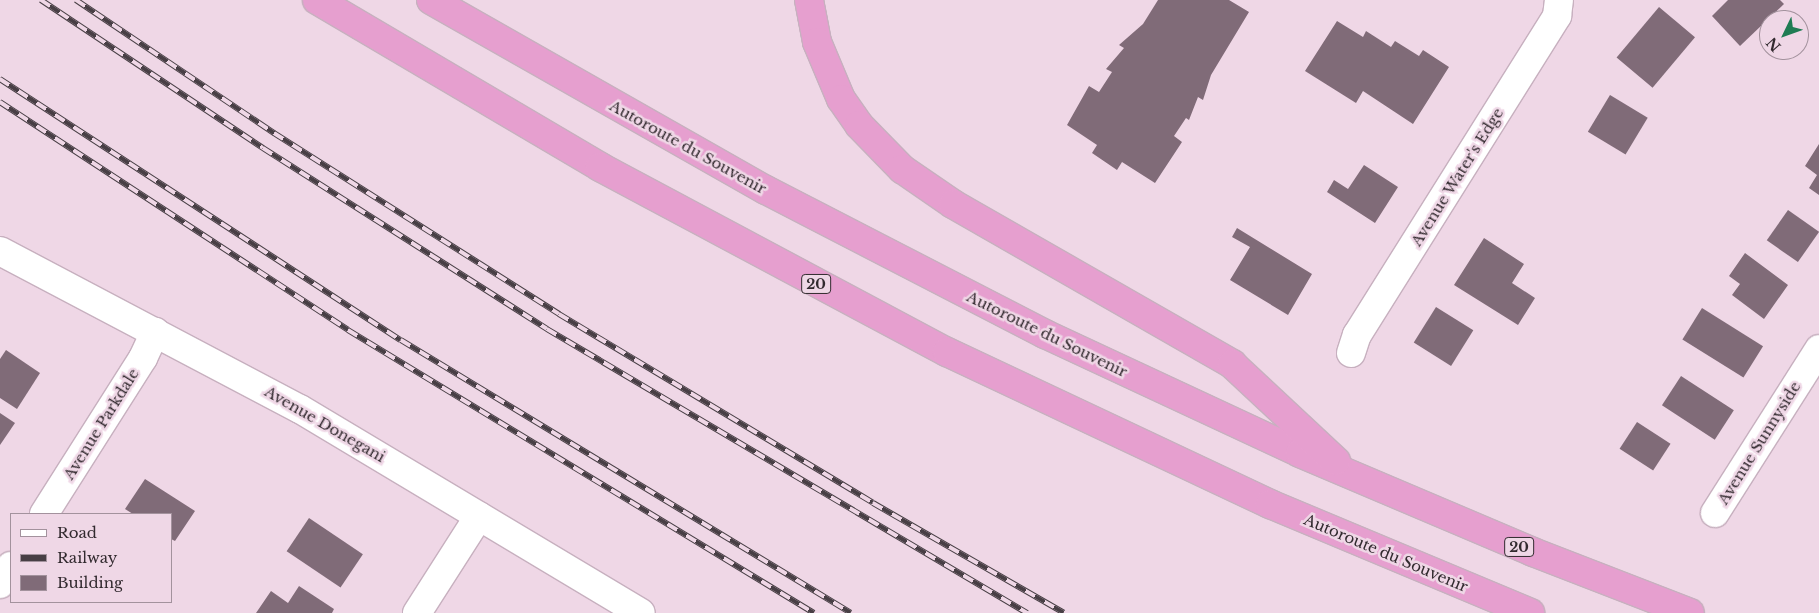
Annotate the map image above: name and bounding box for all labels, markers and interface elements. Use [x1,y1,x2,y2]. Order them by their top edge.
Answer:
north arrow [1759,10,1809,60]
text: N [1763,33,1785,55]
street label: Autoroute du Souvenir [607,96,769,198]
street label: Avenue Water's Edge [1407,104,1507,250]
road number: 20 [801,272,831,296]
street label: Autoroute du Souvenir [964,287,1130,381]
street label: Avenue Parkdale [60,365,142,483]
street label: Avenue Sunnyside [1714,378,1804,508]
street label: Avenue Donegani [262,382,388,466]
street label: Autoroute du Souvenir [1301,510,1471,596]
legend [10,513,172,603]
text: Road [57,523,97,542]
road number: 20 [1504,536,1534,558]
text: Railway [57,548,117,567]
text: Building [57,573,123,592]

